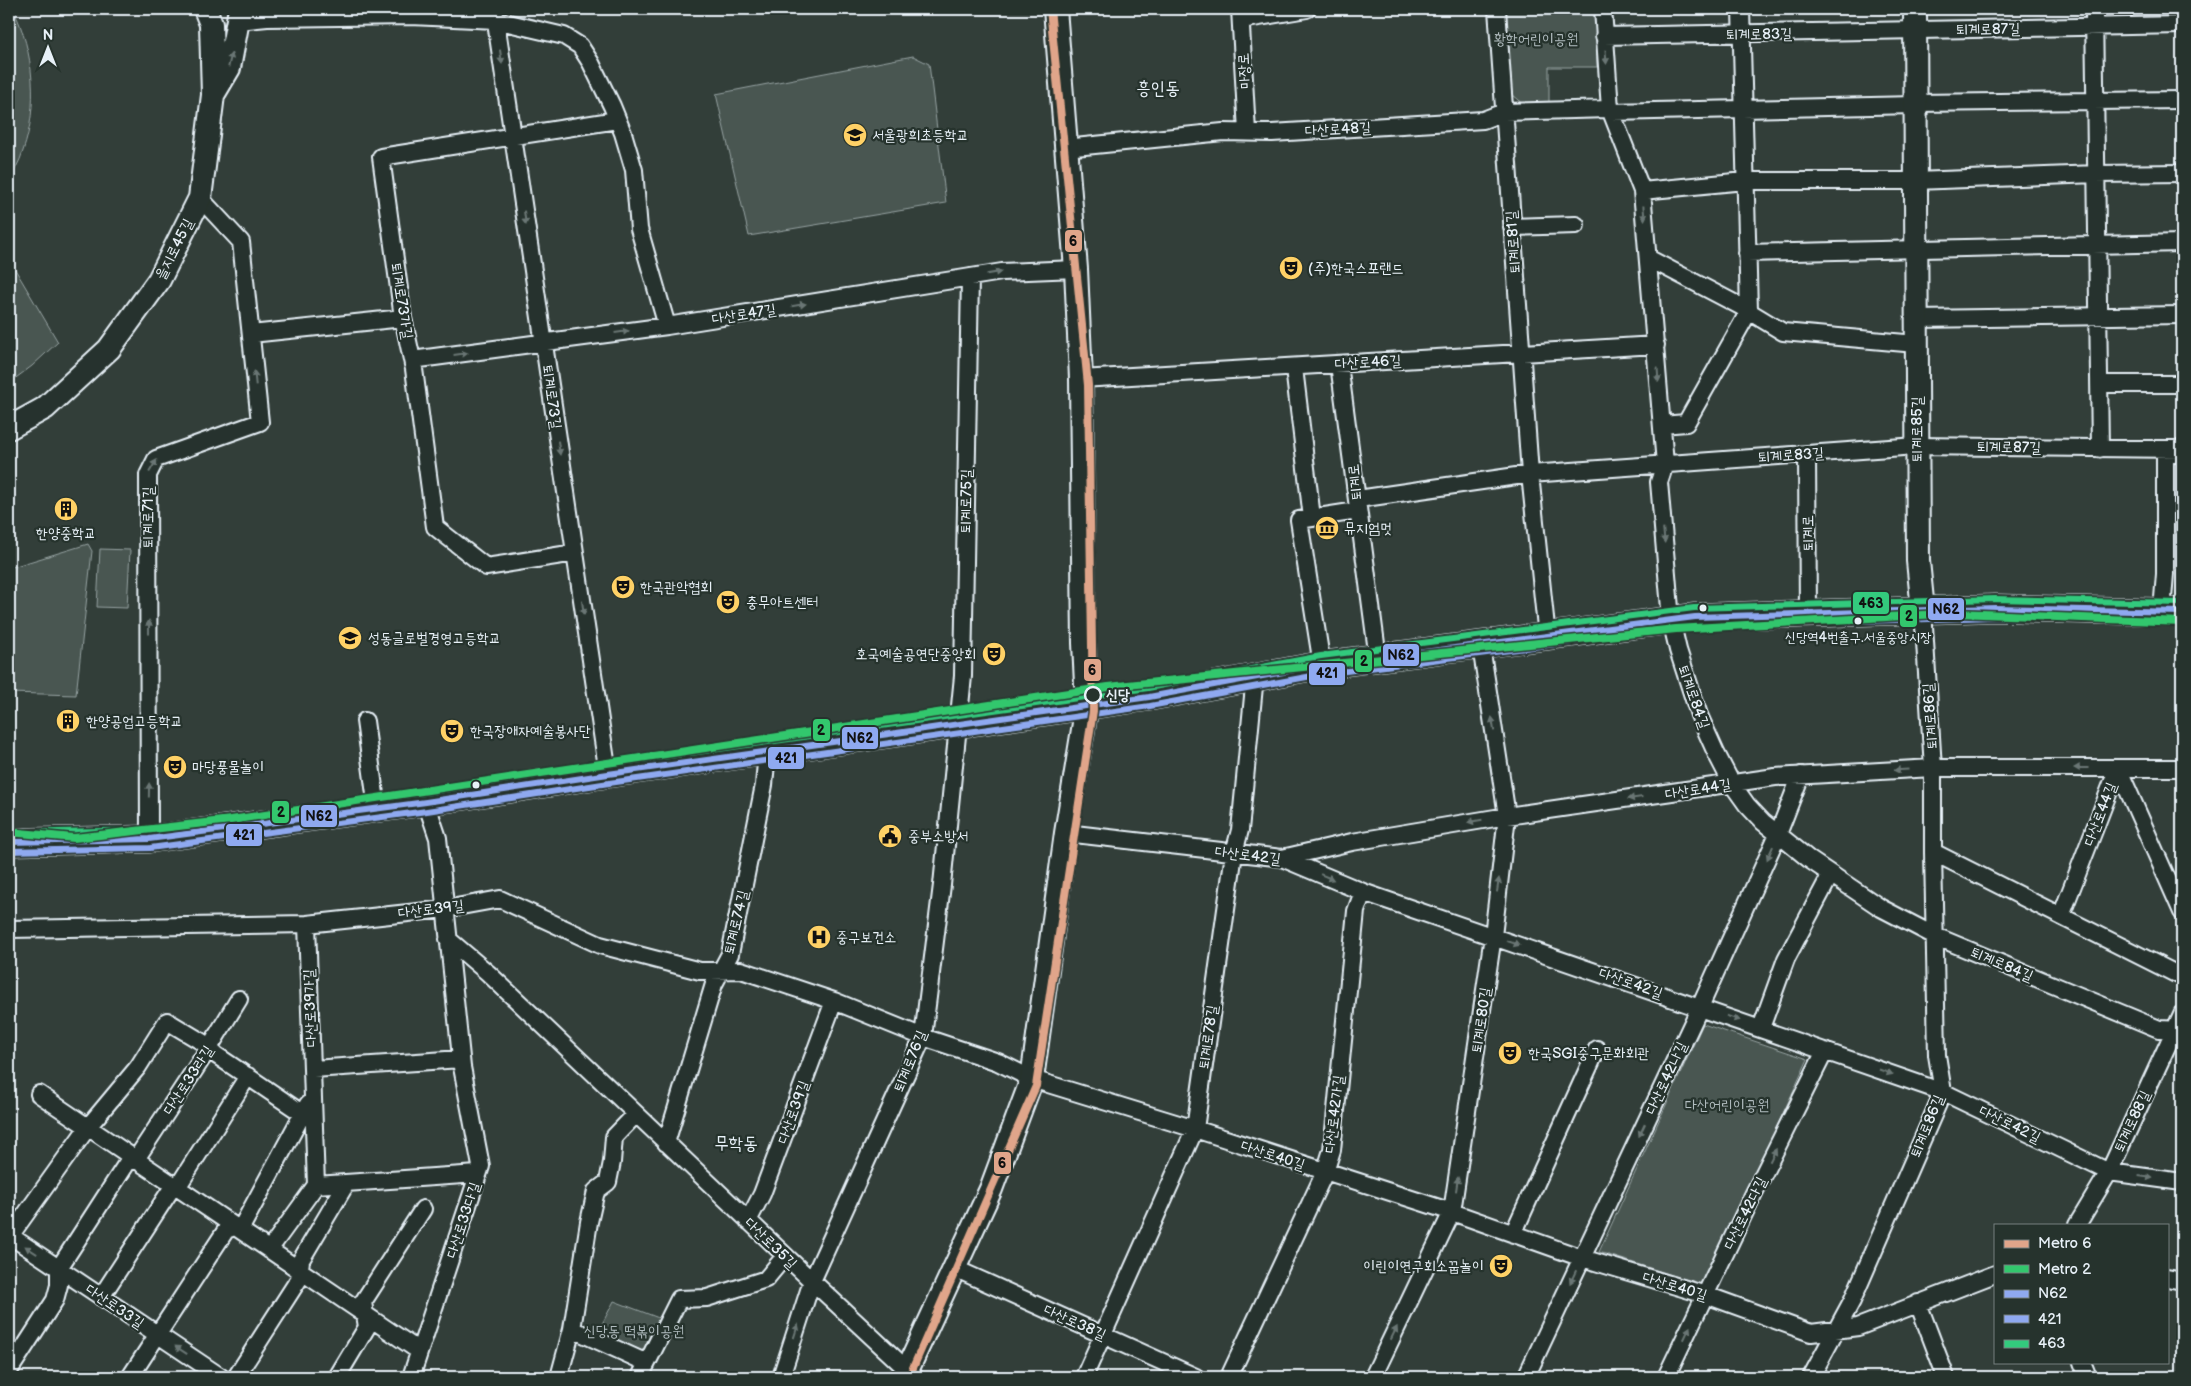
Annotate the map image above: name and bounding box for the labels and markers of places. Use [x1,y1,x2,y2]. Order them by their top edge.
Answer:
school or university icon: 서울광희초등학교 [842,122,868,148]
place label: 서울광희초등학교 [872,126,969,145]
theatre icon: (주)한국스포랜드 [1278,255,1304,281]
place label: (주)한국스포랜드 [1308,259,1403,278]
building icon: 한양중학교 [53,496,79,522]
museum icon: 뮤지엄멋 [1314,515,1340,541]
place label: 뮤지엄멋 [1344,519,1392,538]
place label: 한양중학교 [36,524,96,543]
theatre icon: 한국관악협회 [610,574,636,600]
place label: 한국관악협회 [640,578,712,597]
theatre icon: 충무아트센터 [715,589,741,615]
place label: 충무아트센터 [746,593,818,612]
unlabelled marker [1698,603,1708,613]
marker: 신당역4번출구.서울중앙시장 [1853,616,1863,626]
school or university icon: 성동글로벌경영고등학교 [337,625,363,651]
place label: 성동글로벌경영고등학교 [368,629,501,648]
place label: 신당역4번출구.서울중앙시장 [1785,629,1932,646]
theatre icon: 호국예술공연단중앙회 [981,641,1007,667]
place label: 호국예술공연단중앙회 [855,645,976,664]
marker: 신당 [1084,686,1102,704]
place label: 신당 [1106,686,1130,705]
building icon: 한양공업고등학교 [55,708,81,734]
place label: 한양공업고등학교 [86,712,183,731]
theatre icon: 한국장애자예술봉사단 [439,718,465,744]
place label: 한국장애자예술봉사단 [470,722,591,741]
theatre icon: 마당풍물놀이 [162,754,188,780]
place label: 마당풍물놀이 [192,758,264,777]
unlabelled marker [471,780,481,790]
public building icon: 중부소방서 [877,823,903,849]
place label: 중부소방서 [908,827,968,846]
hospital icon: 중구보건소 [806,924,832,950]
place label: 중구보건소 [836,928,896,947]
theatre icon: 한국SGI중구문화회관 [1497,1040,1523,1066]
place label: 한국SGI중구문화회관 [1528,1044,1650,1063]
theatre icon: 이린이연구회소꿉놀이 [1488,1253,1514,1279]
place label: 이린이연구회소꿉놀이 [1363,1257,1484,1276]

